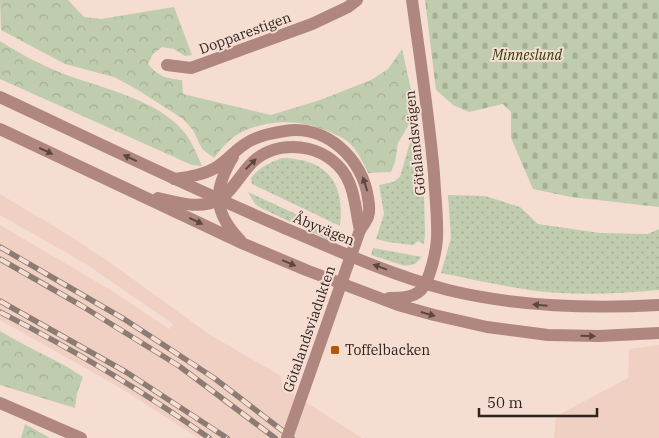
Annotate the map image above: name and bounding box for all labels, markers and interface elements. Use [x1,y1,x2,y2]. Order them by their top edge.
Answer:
street label: Dopparestigen [197,8,293,58]
park label: Minneslund [491,46,562,64]
street label: Götalandsvägen [401,90,429,196]
one-way arrow [39,147,54,155]
one-way arrow [123,154,137,162]
one-way arrow [245,158,257,170]
one-way arrow [361,176,369,191]
street label: Åbyvägen [291,208,358,249]
one-way arrow [189,217,203,225]
one-way arrow [282,259,296,267]
street label: Götalandsviadukten [279,263,339,395]
one-way arrow [372,263,387,271]
one-way arrow [532,301,548,309]
one-way arrow [421,310,436,318]
one-way arrow [581,332,597,340]
place label: Toffelbacken [345,341,430,359]
marker: Toffelbacken [329,344,341,356]
scale bar [479,386,596,418]
text: 50 m [487,393,523,412]

